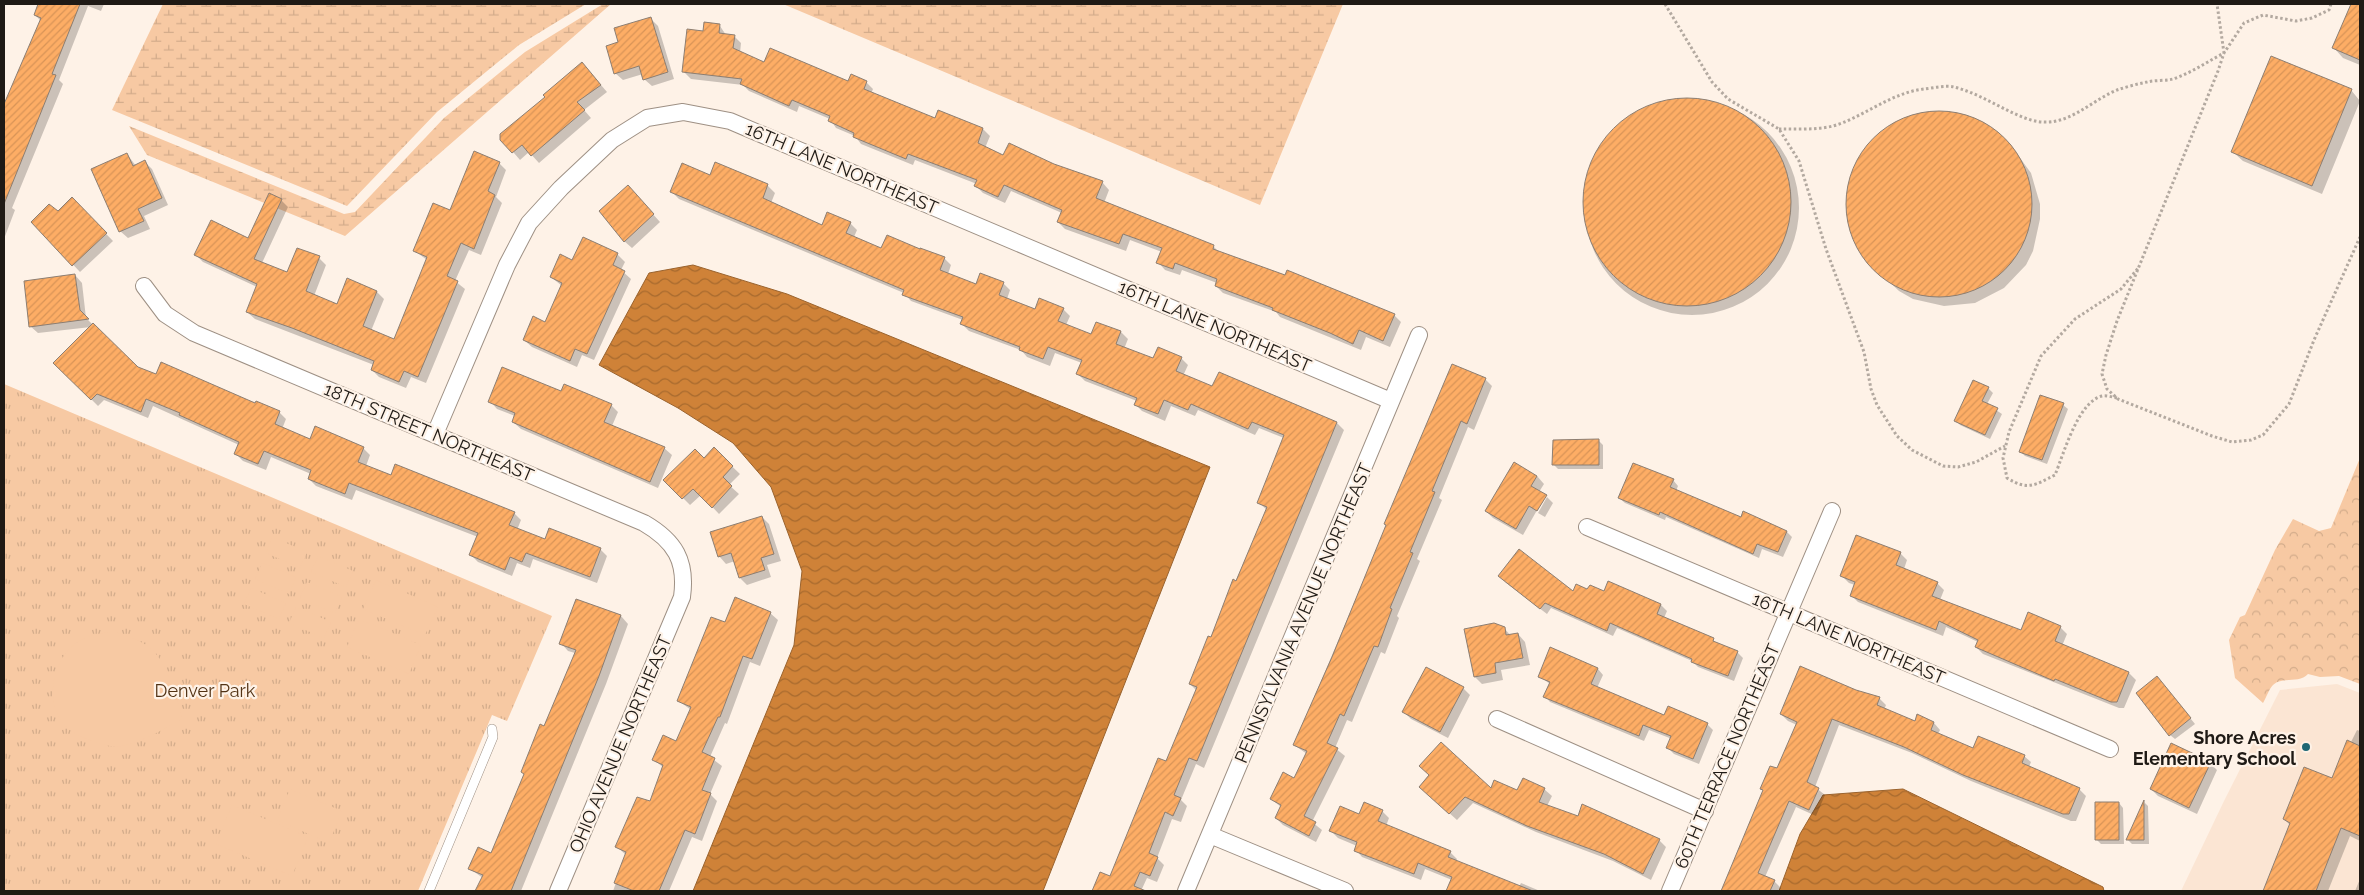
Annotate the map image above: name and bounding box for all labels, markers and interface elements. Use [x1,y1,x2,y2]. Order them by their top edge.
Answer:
street label: 16TH LANE NORTHEAST [742,118,942,218]
street label: 16TH LANE NORTHEAST [1115,276,1315,376]
street label: 18TH STREET NORTHEAST [321,378,537,486]
street label: PENNSYLVANIA AVENUE NORTHEAST [1230,460,1376,766]
street label: 16TH LANE NORTHEAST [1749,588,1949,688]
street label: OHIO AVENUE NORTHEAST [565,632,675,856]
street label: 60TH TERRACE NORTHEAST [1670,640,1784,872]
park label: Denver Park [155,680,256,701]
place label: Shore Acres Elementary School [2133,727,2296,769]
marker: Shore Acres Elementary School [2300,741,2312,753]

